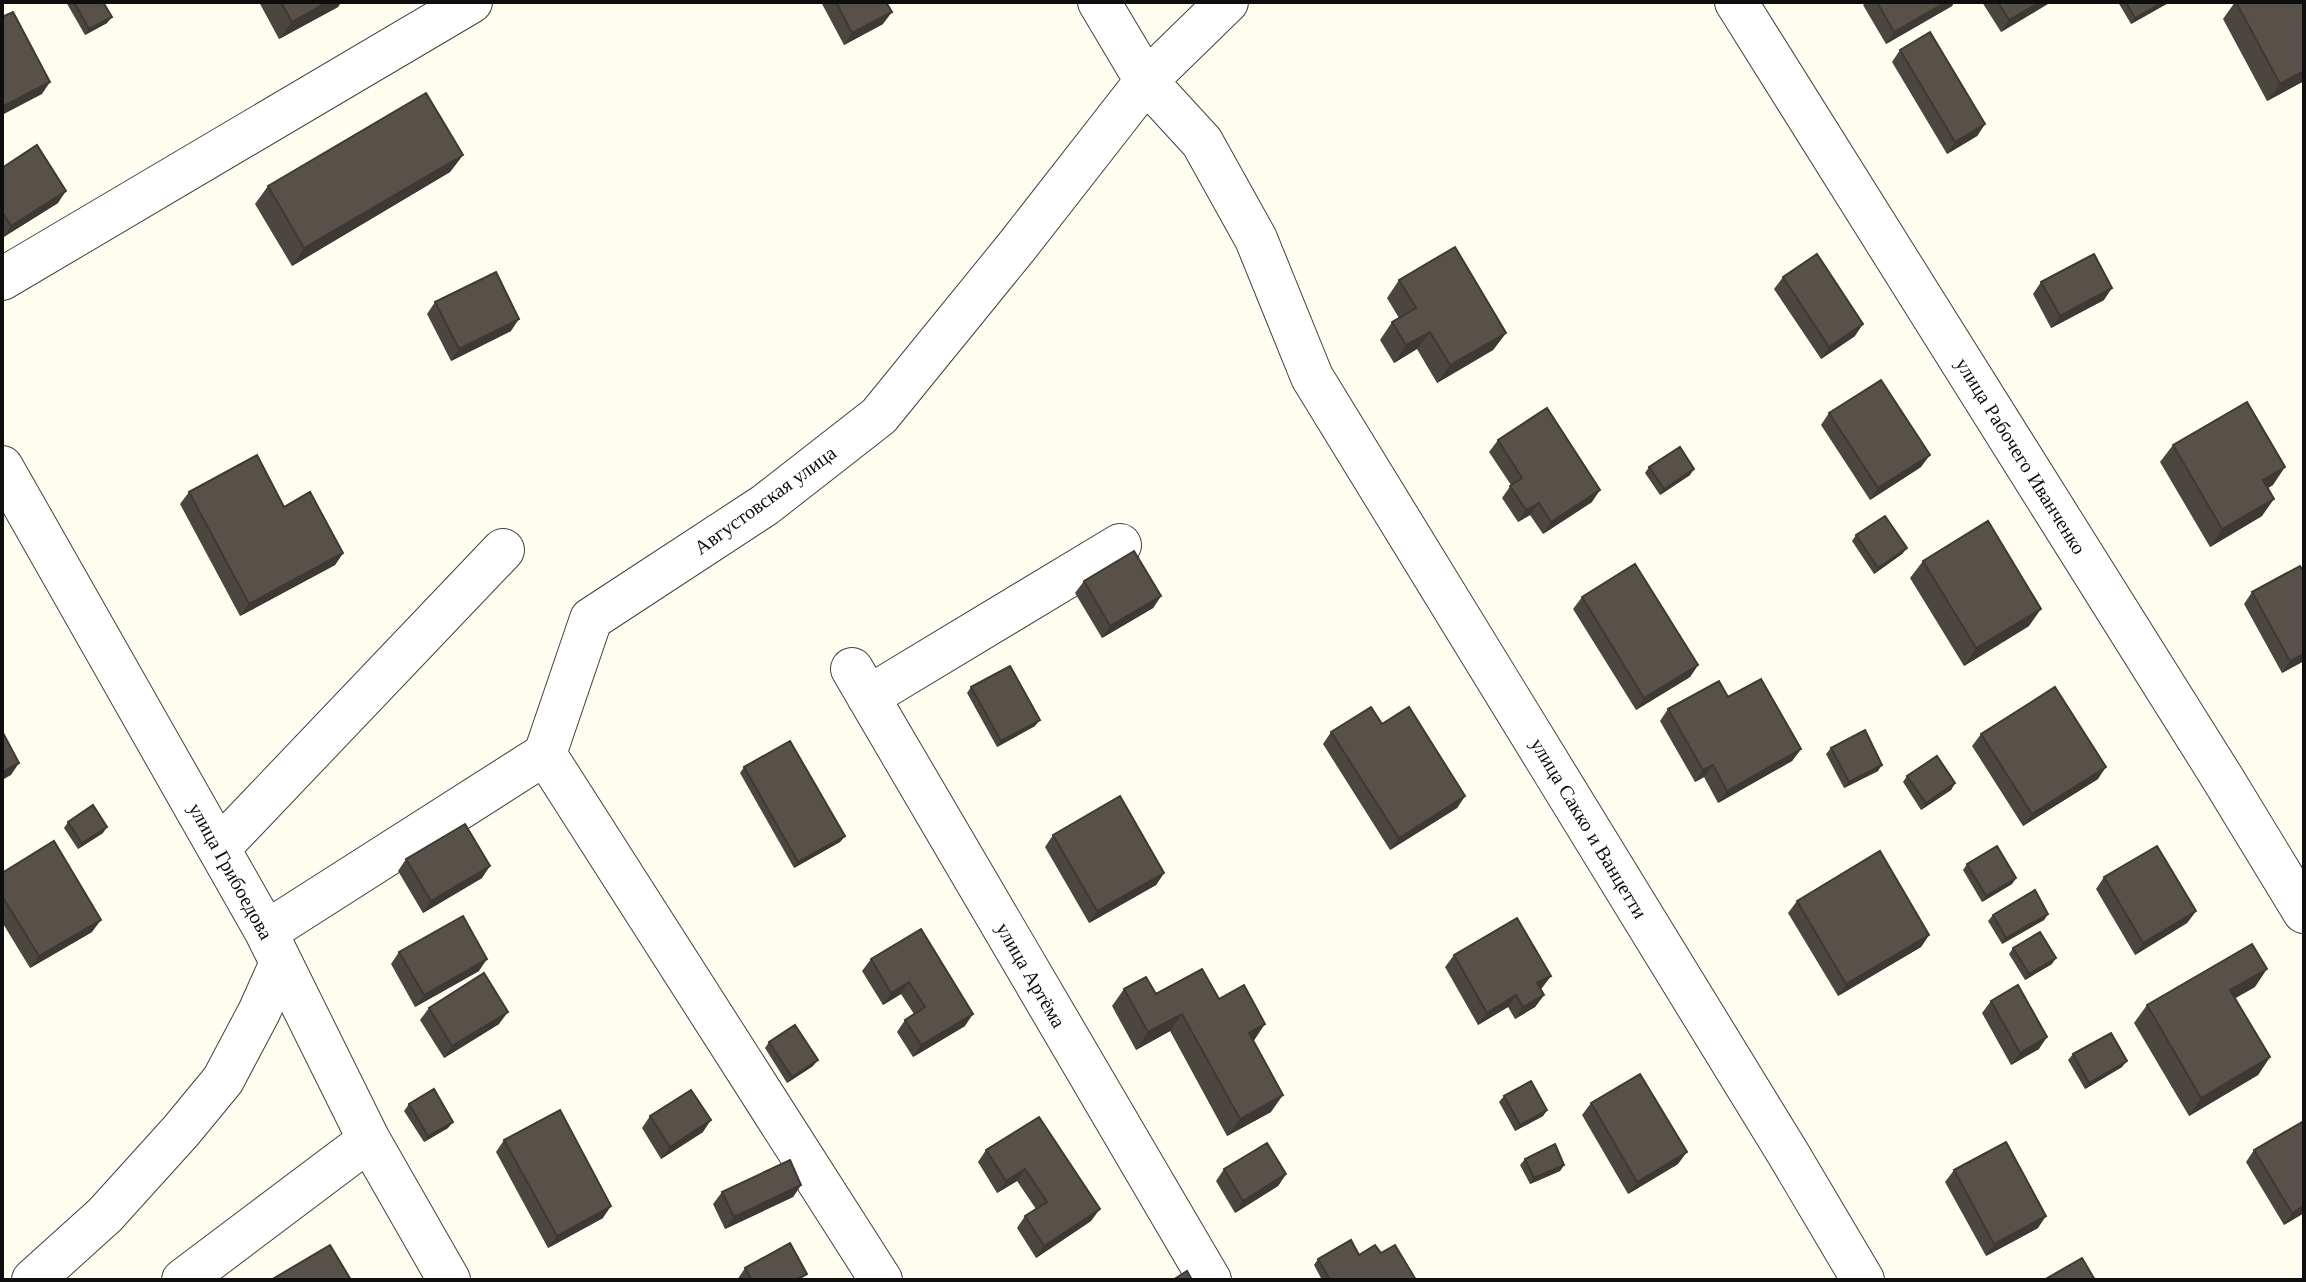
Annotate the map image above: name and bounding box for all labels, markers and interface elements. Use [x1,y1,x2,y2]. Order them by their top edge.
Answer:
street label: улица Рабочего Иванченко [1951,354,2091,559]
street label: Августовская улица [690,441,841,560]
street label: улица Сакко и Ванцетти [1526,734,1652,923]
street label: улица Грибоедова [183,799,278,944]
street label: улица Артёма [991,919,1070,1032]

